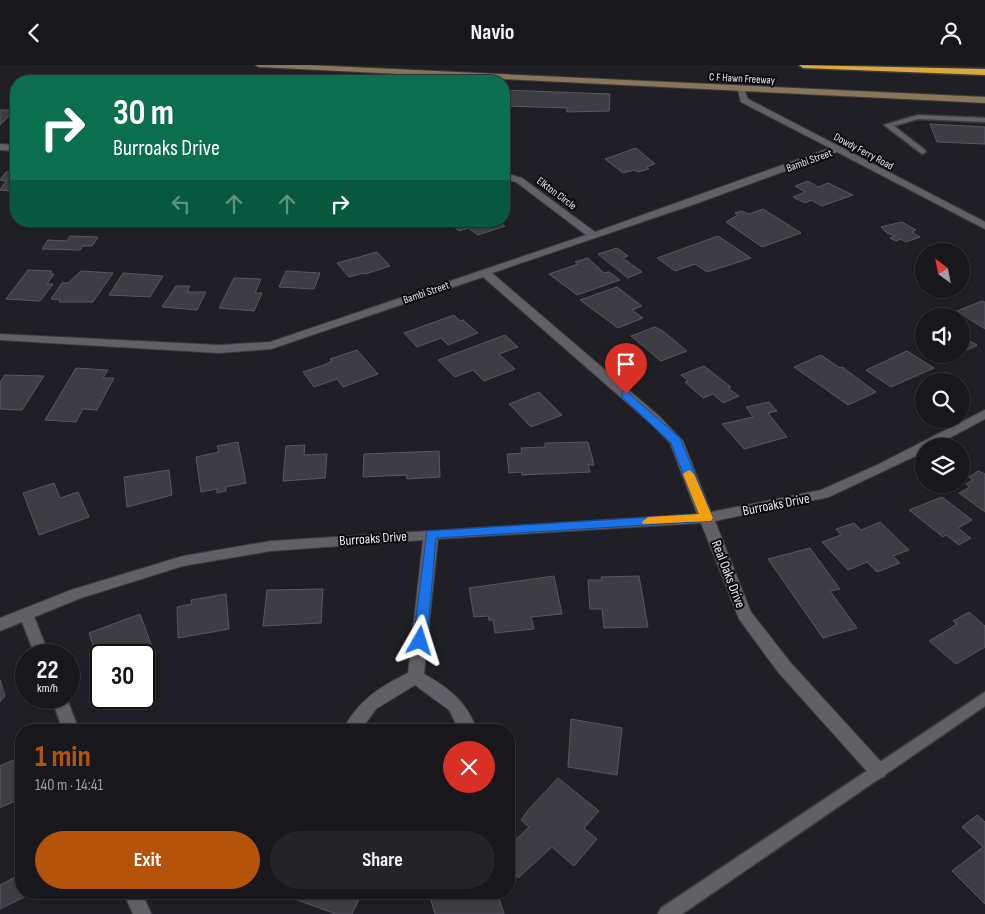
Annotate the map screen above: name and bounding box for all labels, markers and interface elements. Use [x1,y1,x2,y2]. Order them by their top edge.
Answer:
icon: back [20,19,48,47]
text: Navio [471,19,514,46]
icon: person [937,19,965,47]
street label: C F Hawn Freeway [709,70,776,87]
text: 30 m [113,92,174,135]
icon: right [30,95,95,160]
street label: Dowdy Ferry Road [832,130,896,173]
text: Burroaks Drive [113,135,220,162]
street label: Bambi Street [784,146,834,175]
street label: Elkton Circle [534,174,579,213]
icon: left [167,190,195,218]
icon: ahead [220,190,248,218]
icon: ahead [273,190,301,218]
icon: right [326,190,354,218]
north arrow [915,243,970,297]
map controls [915,243,970,493]
street label: Bambi Street [401,278,451,306]
button: sound [915,308,970,363]
pin [605,343,647,394]
icon: arrive [612,350,640,378]
button: search [915,373,970,428]
button: layers [915,438,970,493]
street label: Burroaks Drive [741,490,811,519]
street label: Burroaks Drive [339,528,408,549]
street label: Real Oaks Drive [708,538,749,610]
position arrow [393,614,445,666]
speed limit sign: 30 [90,644,155,709]
text: 22 [37,655,58,686]
text: km/h [37,681,58,696]
text: 1 min [35,739,91,775]
button: close [443,741,495,793]
text: 140 m · 14:41 [35,776,103,795]
button: Exit [35,831,260,889]
button: Share [270,831,495,889]

